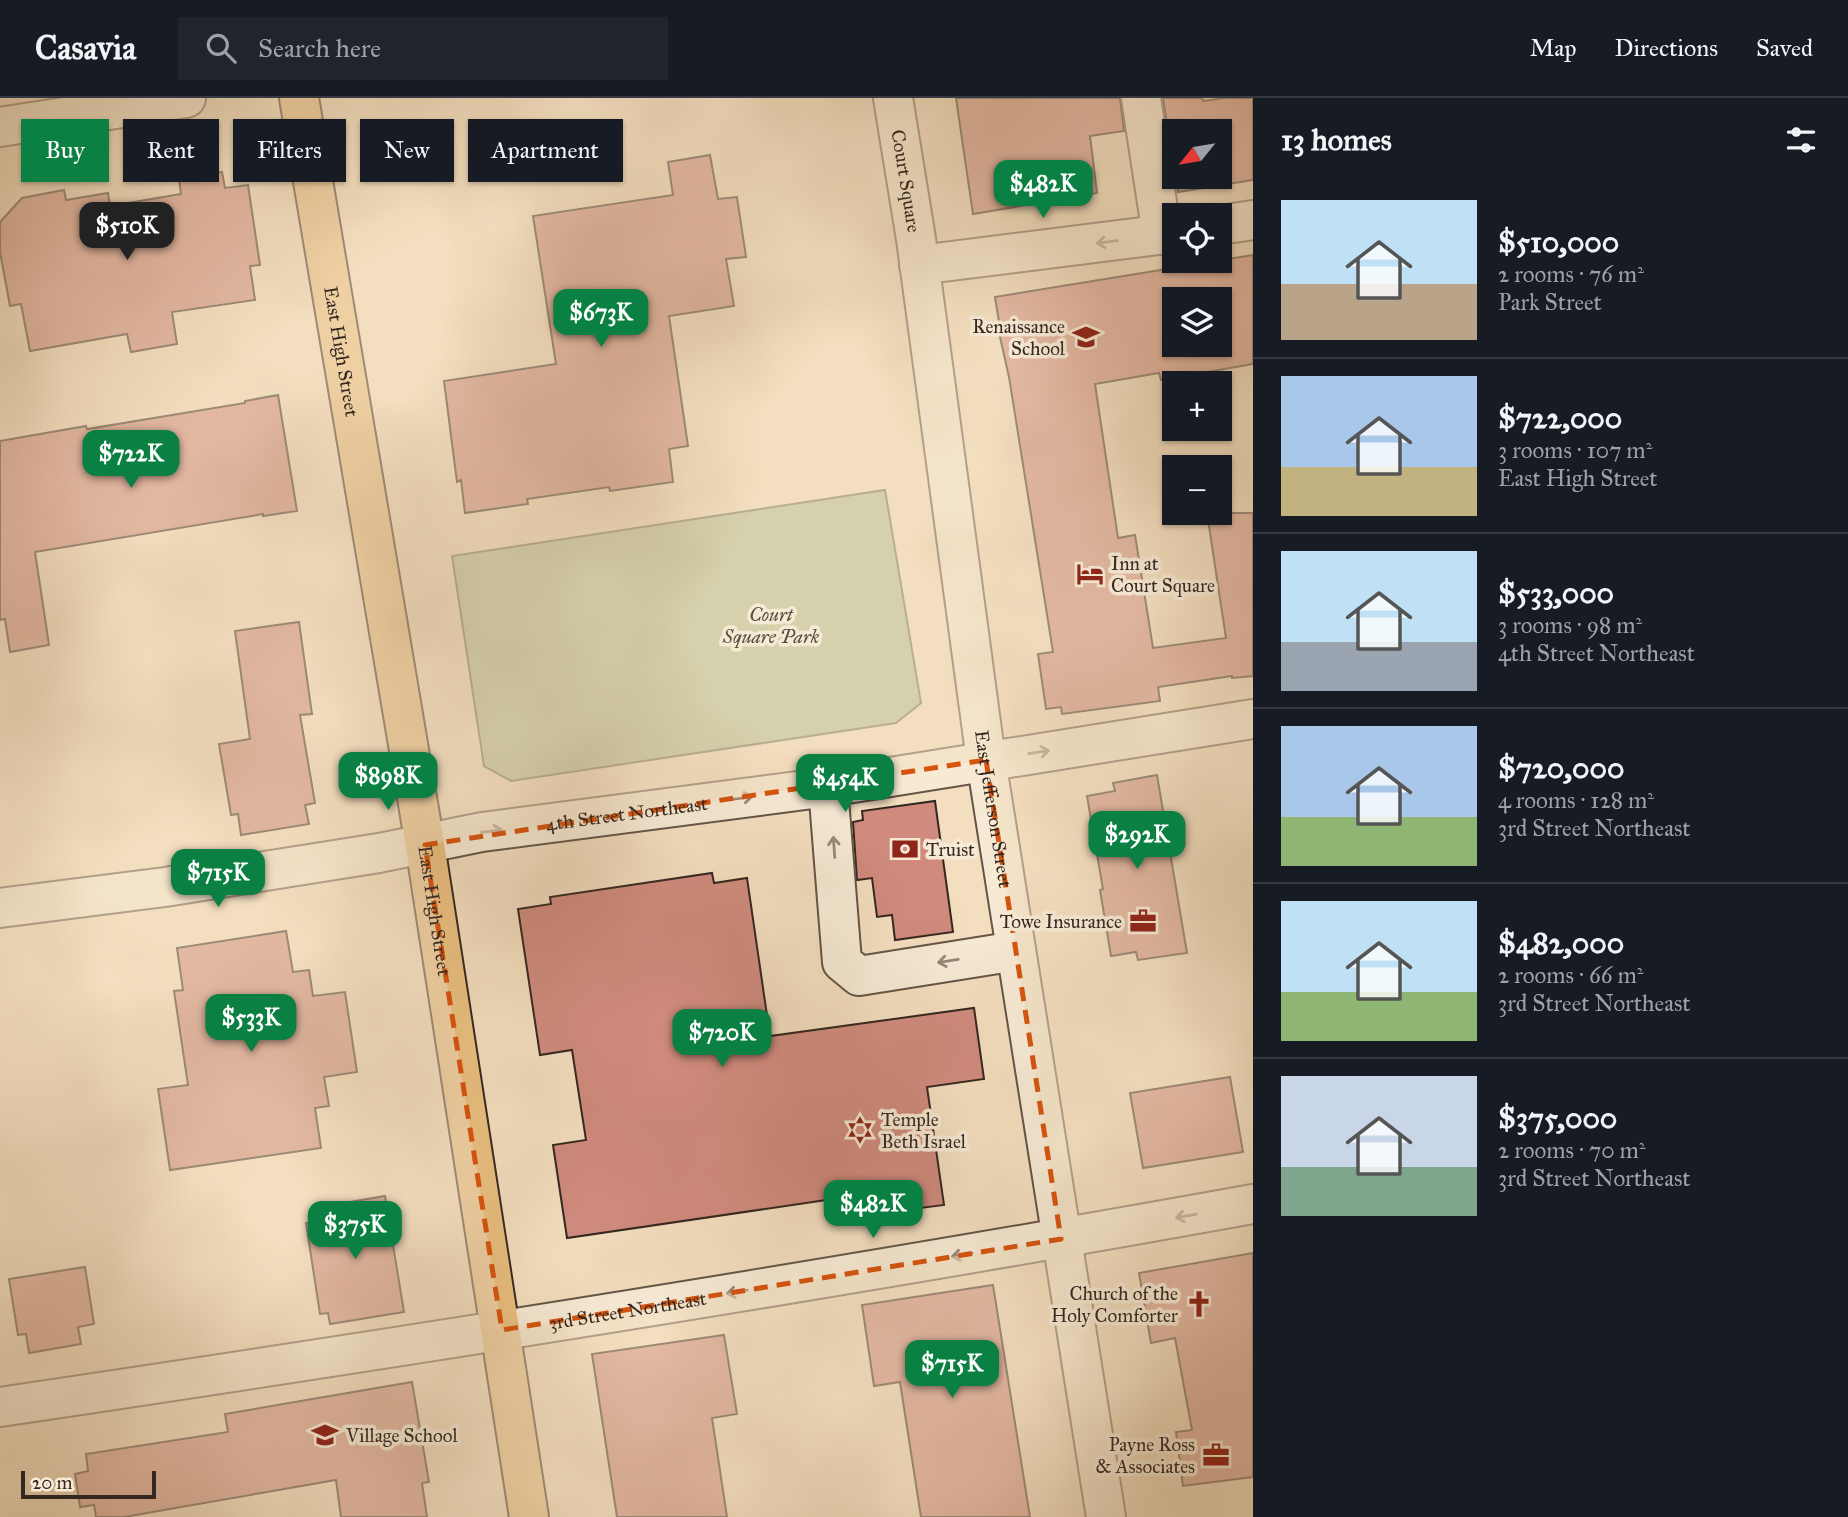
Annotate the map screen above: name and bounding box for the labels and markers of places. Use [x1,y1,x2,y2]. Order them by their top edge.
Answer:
pin: $482K [994,160,1092,220]
pin: $510K [78,202,176,262]
pin: $673K [552,289,650,349]
place label: Renaissance School [972,315,1066,360]
school or university icon: Renaissance School [1071,322,1101,352]
pin: $722K [82,430,180,490]
place label: Inn at Court Square [1111,552,1215,598]
hotel icon: Inn at Court Square [1075,559,1105,589]
pin: $898K [339,752,437,812]
pin: $454K [796,754,894,814]
pin: $292K [1088,812,1186,871]
bank icon: Truist [890,834,920,864]
place label: Truist [926,838,975,861]
pin: $715K [169,850,267,909]
office icon: Towe Insurance [1128,906,1158,936]
place label: Towe Insurance [1000,910,1122,933]
pin: $533K [202,995,300,1054]
pin: $720K [673,1010,771,1069]
place label: Temple Beth Israel [881,1108,967,1153]
synagogue icon: Temple Beth Israel [845,1115,875,1145]
pin: $482K [824,1180,922,1240]
pin: $375K [306,1202,404,1261]
place label: Church of the Holy Comforter [1051,1282,1179,1327]
church icon: Church of the Holy Comforter [1184,1289,1214,1319]
pin: $715K [903,1340,1001,1400]
school or university icon: Village School [310,1420,340,1450]
place label: Village School [345,1424,458,1448]
place label: Payne Ross & Associates [1096,1433,1195,1478]
office icon: Payne Ross & Associates [1201,1440,1231,1470]

